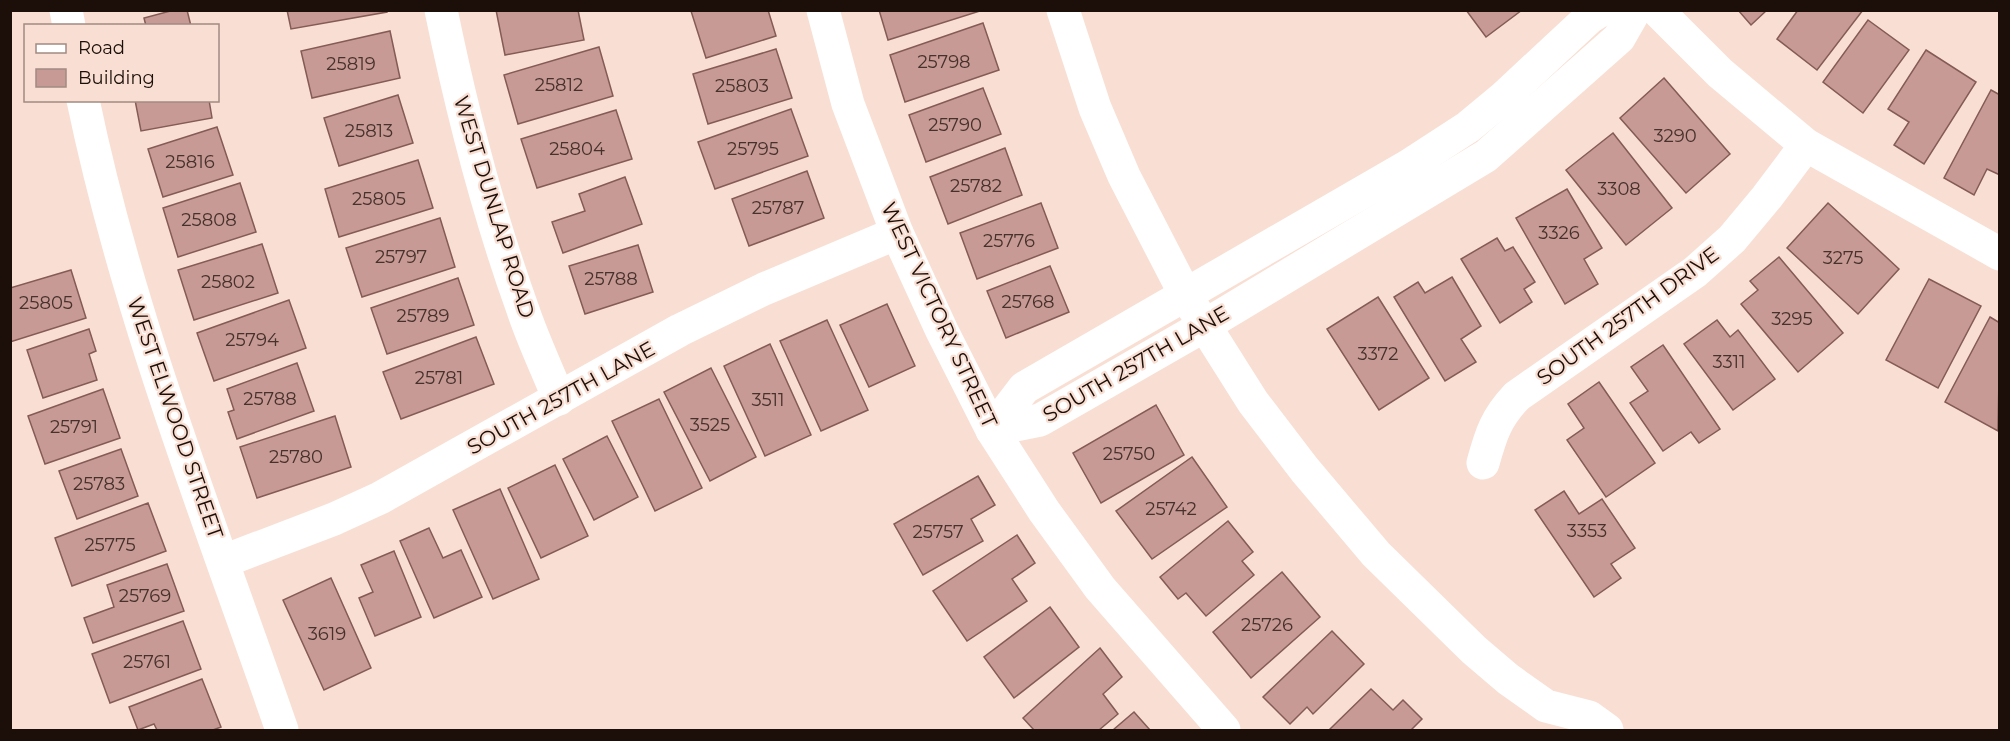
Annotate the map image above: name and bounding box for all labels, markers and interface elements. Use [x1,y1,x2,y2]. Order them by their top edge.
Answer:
legend [24,24,219,102]
text: Road [78,37,125,59]
house number: 25798 [917,51,971,73]
house number: 25819 [326,53,376,75]
text: Building [78,67,155,89]
house number: 25812 [535,74,583,96]
house number: 25803 [715,75,769,97]
street label: WEST DUNLAP ROAD [449,93,540,321]
house number: 25790 [928,114,982,136]
house number: 25813 [345,120,393,142]
house number: 3290 [1653,125,1697,147]
house number: 25804 [549,138,605,160]
house number: 25795 [727,138,779,160]
house number: 25816 [165,151,215,173]
house number: 25782 [950,175,1002,197]
house number: 3308 [1597,178,1641,200]
house number: 25805 [352,188,406,210]
house number: 25787 [752,197,804,219]
street label: WEST VICTORY STREET [876,198,1003,432]
house number: 25808 [181,209,237,231]
house number: 3326 [1538,222,1580,244]
house number: 25776 [983,230,1035,252]
street label: SOUTH 257TH DRIVE [1532,241,1724,390]
house number: 25797 [375,246,427,268]
house number: 3275 [1823,247,1863,269]
house number: 25788 [584,268,638,290]
house number: 25802 [201,271,255,293]
house number: 25768 [1002,291,1054,313]
house number: 25805 [19,292,73,314]
street label: WEST ELWOOD STREET [122,294,229,542]
street label: SOUTH 257TH LANE [1038,300,1233,427]
house number: 25789 [397,305,449,327]
house number: 3295 [1771,308,1813,330]
house number: 25794 [225,329,279,351]
street label: SOUTH 257TH LANE [463,336,659,460]
house number: 3372 [1358,343,1398,365]
house number: 3311 [1712,351,1746,373]
house number: 25781 [415,367,463,389]
house number: 25788 [243,388,297,410]
house number: 3511 [751,389,785,411]
house number: 3525 [690,414,730,436]
house number: 25791 [50,416,98,438]
house number: 25750 [1103,443,1155,465]
house number: 25780 [269,446,323,468]
house number: 25783 [73,473,125,495]
house number: 25742 [1145,498,1197,520]
house number: 3353 [1567,520,1607,542]
house number: 25757 [913,521,963,543]
house number: 25775 [84,534,136,556]
house number: 25769 [119,585,171,607]
house number: 25726 [1241,614,1293,636]
house number: 3619 [308,623,346,645]
house number: 25761 [123,651,171,673]

